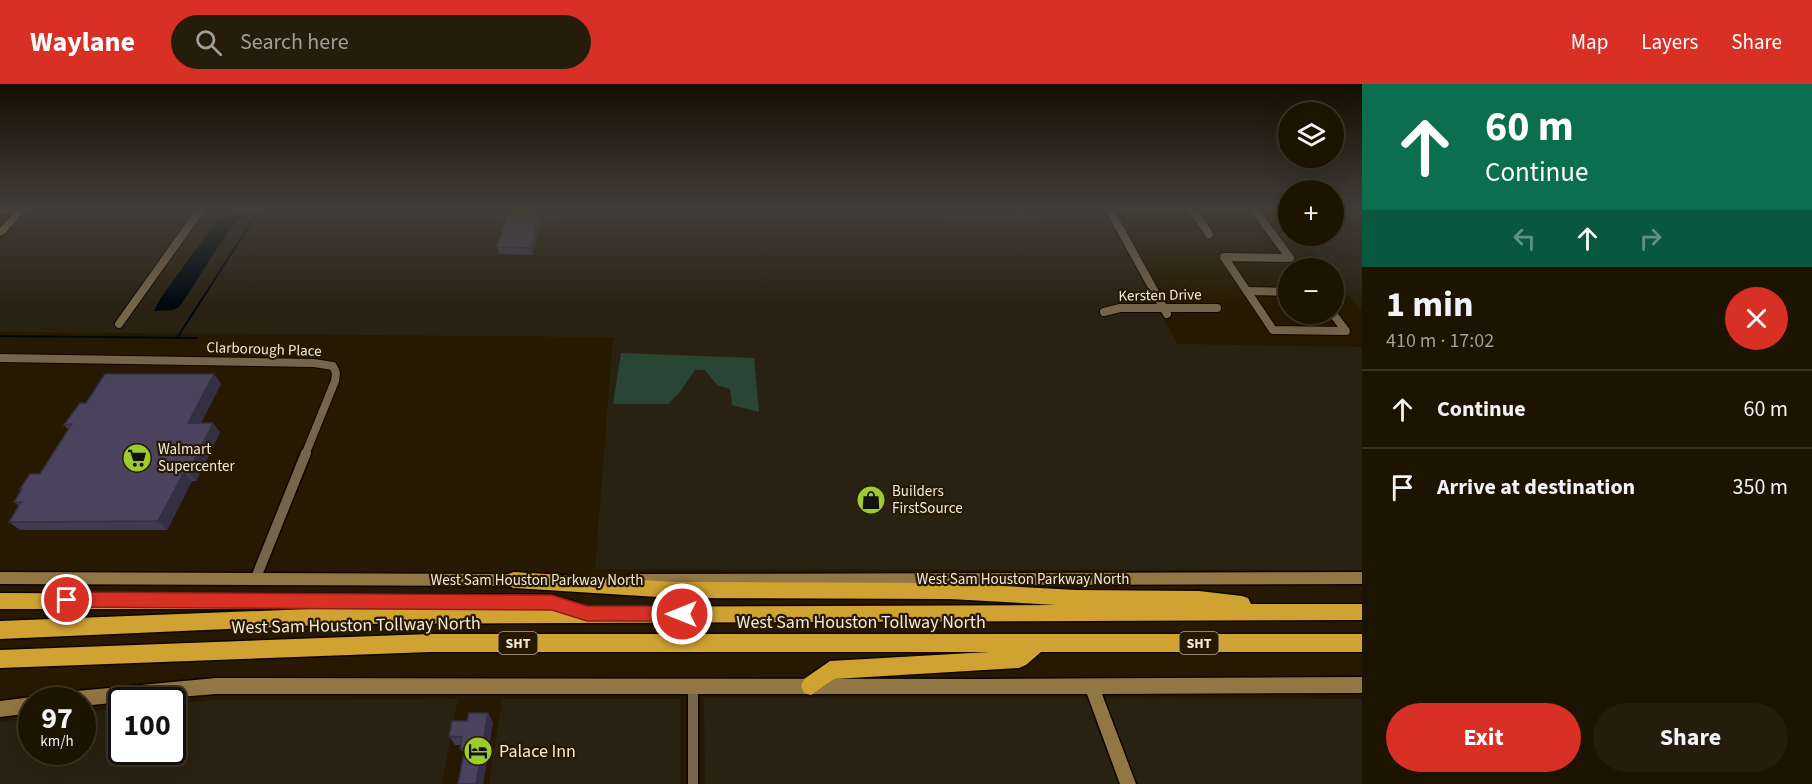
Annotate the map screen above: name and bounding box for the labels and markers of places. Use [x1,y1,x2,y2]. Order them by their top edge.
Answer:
place label: Walmart Supercenter [158,439,235,477]
supermarket icon: Walmart Supercenter [121,442,153,474]
place label: Builders FirstSource [892,481,963,519]
shop icon: Builders FirstSource [855,484,887,516]
pin [41,574,92,625]
hotel icon: Palace Inn [462,735,494,767]
place label: Palace Inn [499,739,576,764]

